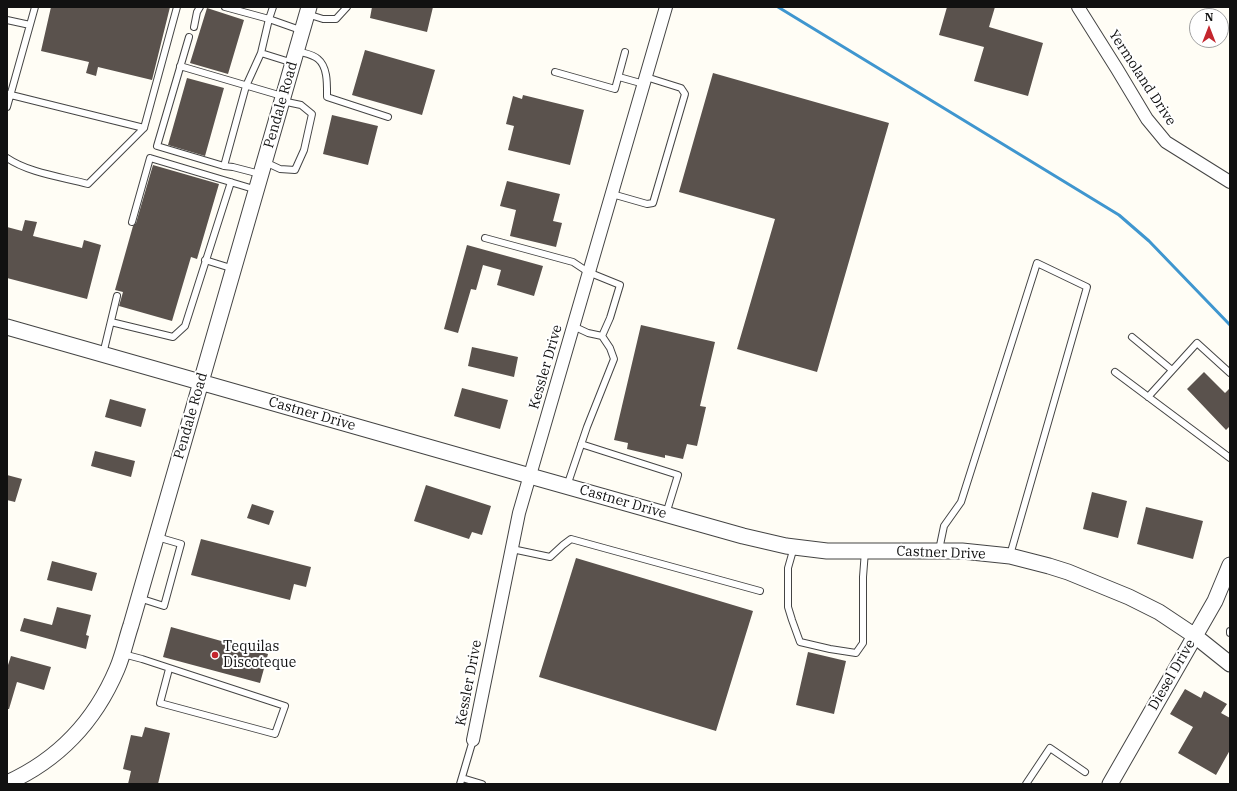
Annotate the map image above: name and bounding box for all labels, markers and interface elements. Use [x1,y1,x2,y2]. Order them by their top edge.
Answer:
north arrow [1189,8,1229,48]
text: N [1205,10,1213,24]
street label: Yermoland Drive [1105,27,1179,129]
street label: Pendale Road [261,60,301,150]
street label: Kessler Drive [526,323,566,411]
street label: Pendale Road [171,371,211,461]
street label: Castner Drive [267,394,357,434]
street label: Castner Drive [578,482,668,522]
street label: Castner Drive [896,543,986,563]
street label: Diesel Drive [1145,637,1199,713]
place label: Tequilas Discoteque [223,639,296,672]
street label: Kessler Drive [452,639,486,727]
marker: Tequilas Discoteque [210,650,220,660]

